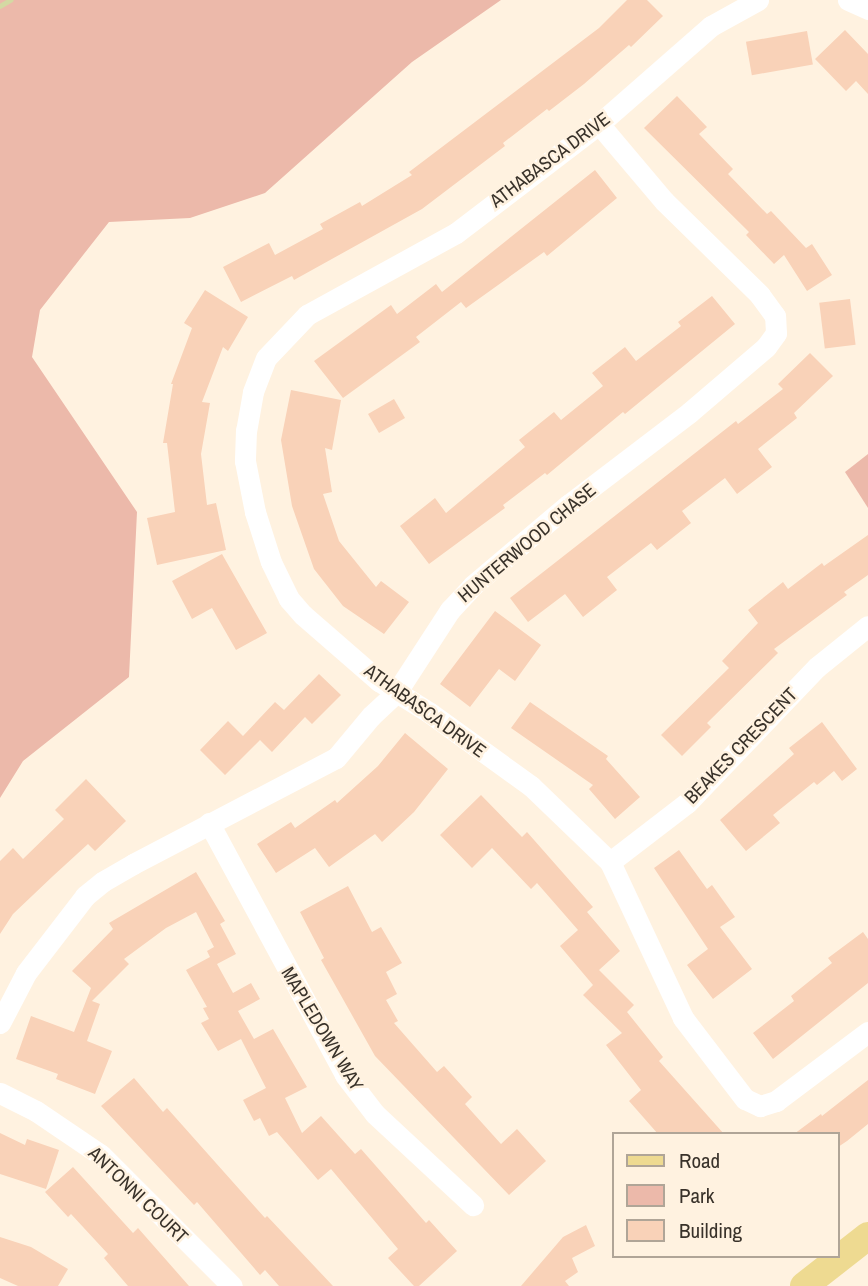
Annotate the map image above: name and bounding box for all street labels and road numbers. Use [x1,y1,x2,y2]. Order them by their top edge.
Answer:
street label: ATHABASCA DRIVE [485,107,615,213]
street label: HUNTERWOOD CHASE [453,479,601,607]
street label: ATHABASCA DRIVE [360,659,490,763]
street label: BEAKES CRESCENT [680,683,802,809]
street label: MAPLEDOWN WAY [276,963,368,1095]
street label: ANTONNI COURT [84,1142,192,1248]

